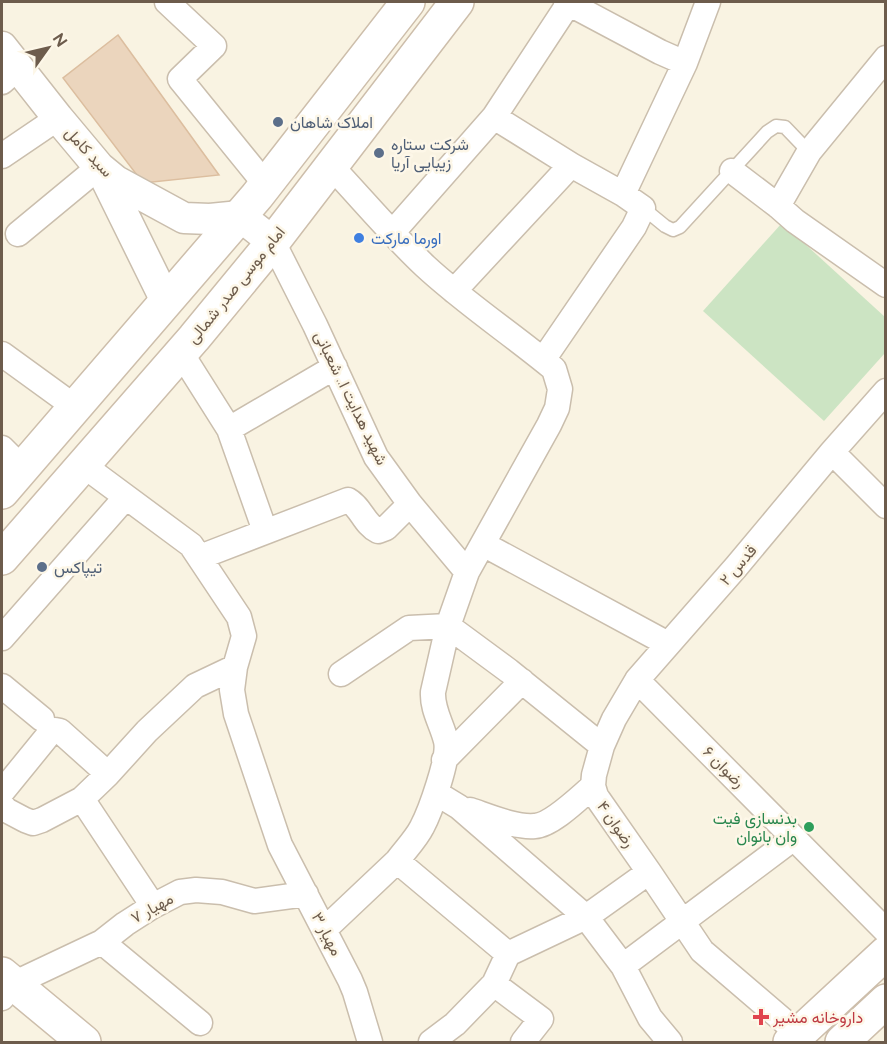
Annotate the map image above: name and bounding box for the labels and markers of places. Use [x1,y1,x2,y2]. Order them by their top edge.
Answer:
place label: املاک شاهان [290,113,373,132]
marker: املاک شاهان [271,115,285,129]
place label: شرکت ستاره زیبایی آریا [391,135,469,173]
marker: شرکت ستاره زیبایی آریا [372,146,386,160]
place label: اورما مارکت [371,229,442,249]
marker: اورما مارکت [352,231,366,245]
place label: تیپاکس [54,558,102,579]
marker: تیپاکس [35,560,49,574]
place label: بدنسازی فیت وان بانوان [713,809,797,847]
marker: بدنسازی فیت وان بانوان [802,820,816,834]
place label: داروخانه مشیر [772,1008,863,1028]
marker: داروخانه مشیر [754,1010,768,1024]

